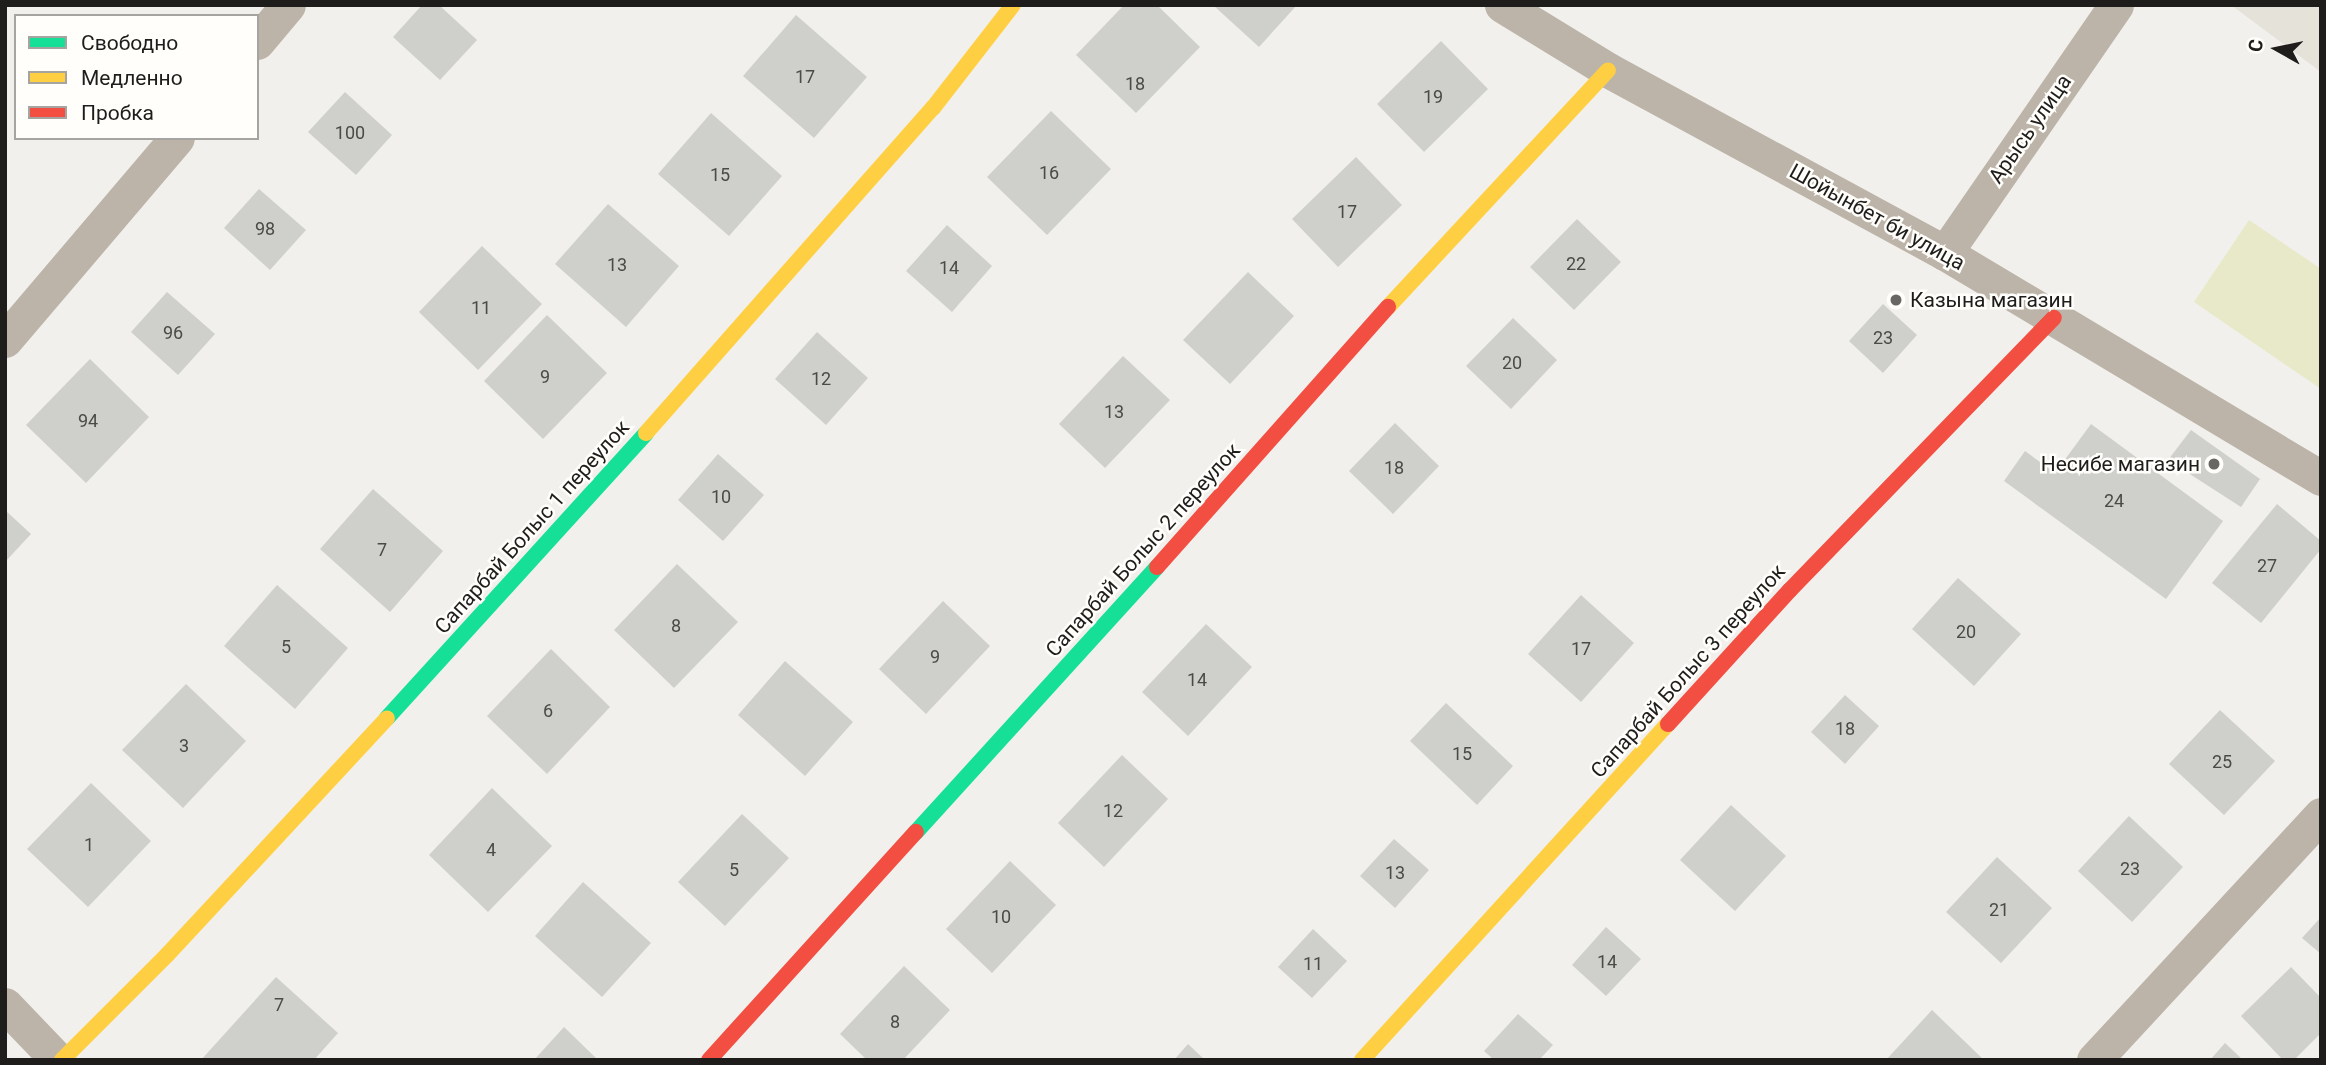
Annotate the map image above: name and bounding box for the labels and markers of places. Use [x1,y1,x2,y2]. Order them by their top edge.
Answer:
place label: Казына магазин [1910,287,2073,313]
marker: Казына магазин [1888,292,1904,308]
place label: Несибе магазин [2041,451,2200,477]
marker: Несибе магазин [2206,456,2222,472]

